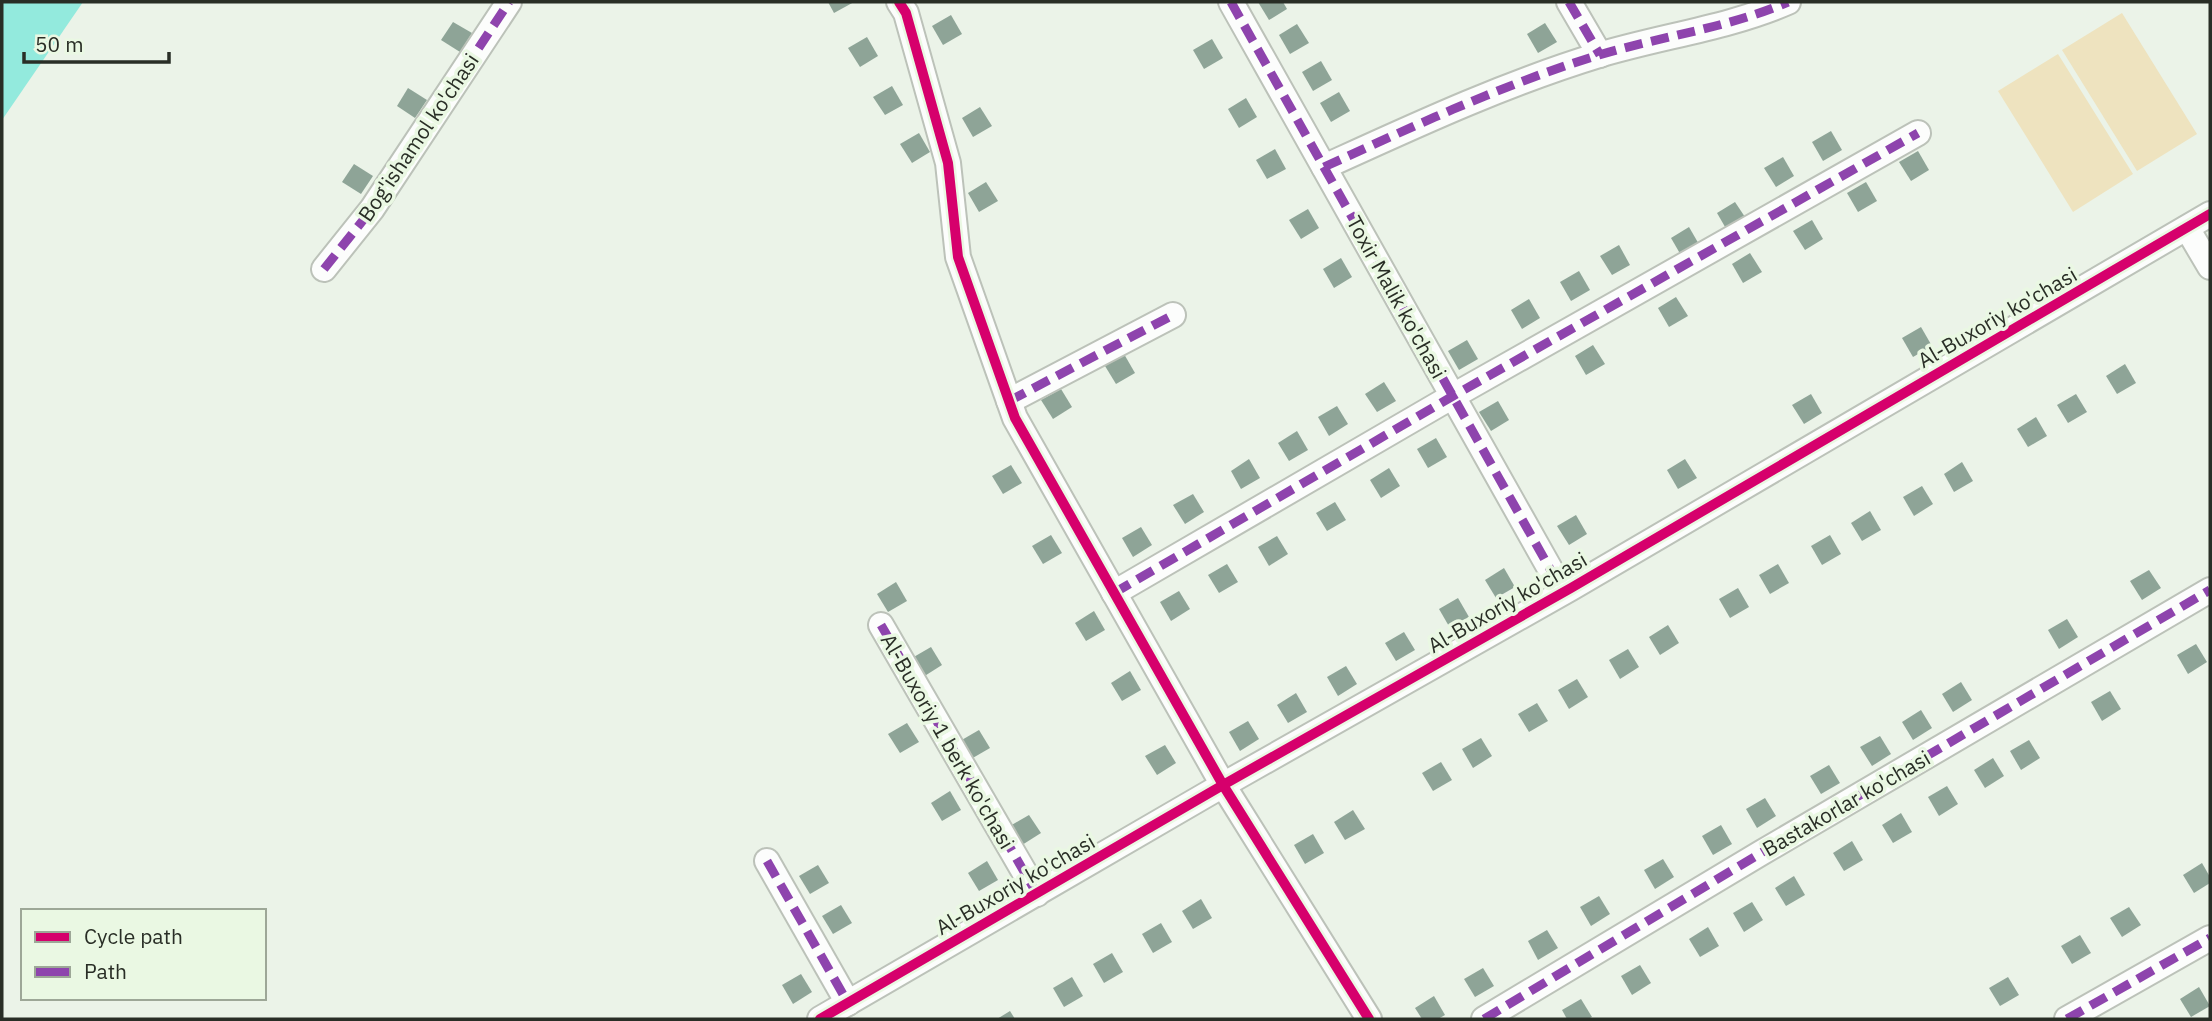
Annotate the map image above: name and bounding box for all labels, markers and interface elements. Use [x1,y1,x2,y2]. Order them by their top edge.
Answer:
scale bar [24,21,170,65]
text: 50 m [35,30,84,58]
street label: Bog'ishamol ko'chasi [351,47,485,227]
street label: Toxir Malik ko'chasi [1341,211,1453,383]
street label: Al-Buxoriy ko'chasi [1912,260,2082,374]
street label: Al-Buxoriy ko'chasi [1422,545,1592,659]
street label: Al-Buxoriy 1 berk ko'chasi [875,628,1021,854]
street label: Bastakorlar ko'chasi [1757,744,1935,862]
street label: Al-Buxoriy ko'chasi [930,827,1100,941]
legend [21,909,266,1000]
text: Cycle path [84,922,183,950]
text: Path [84,957,127,985]

